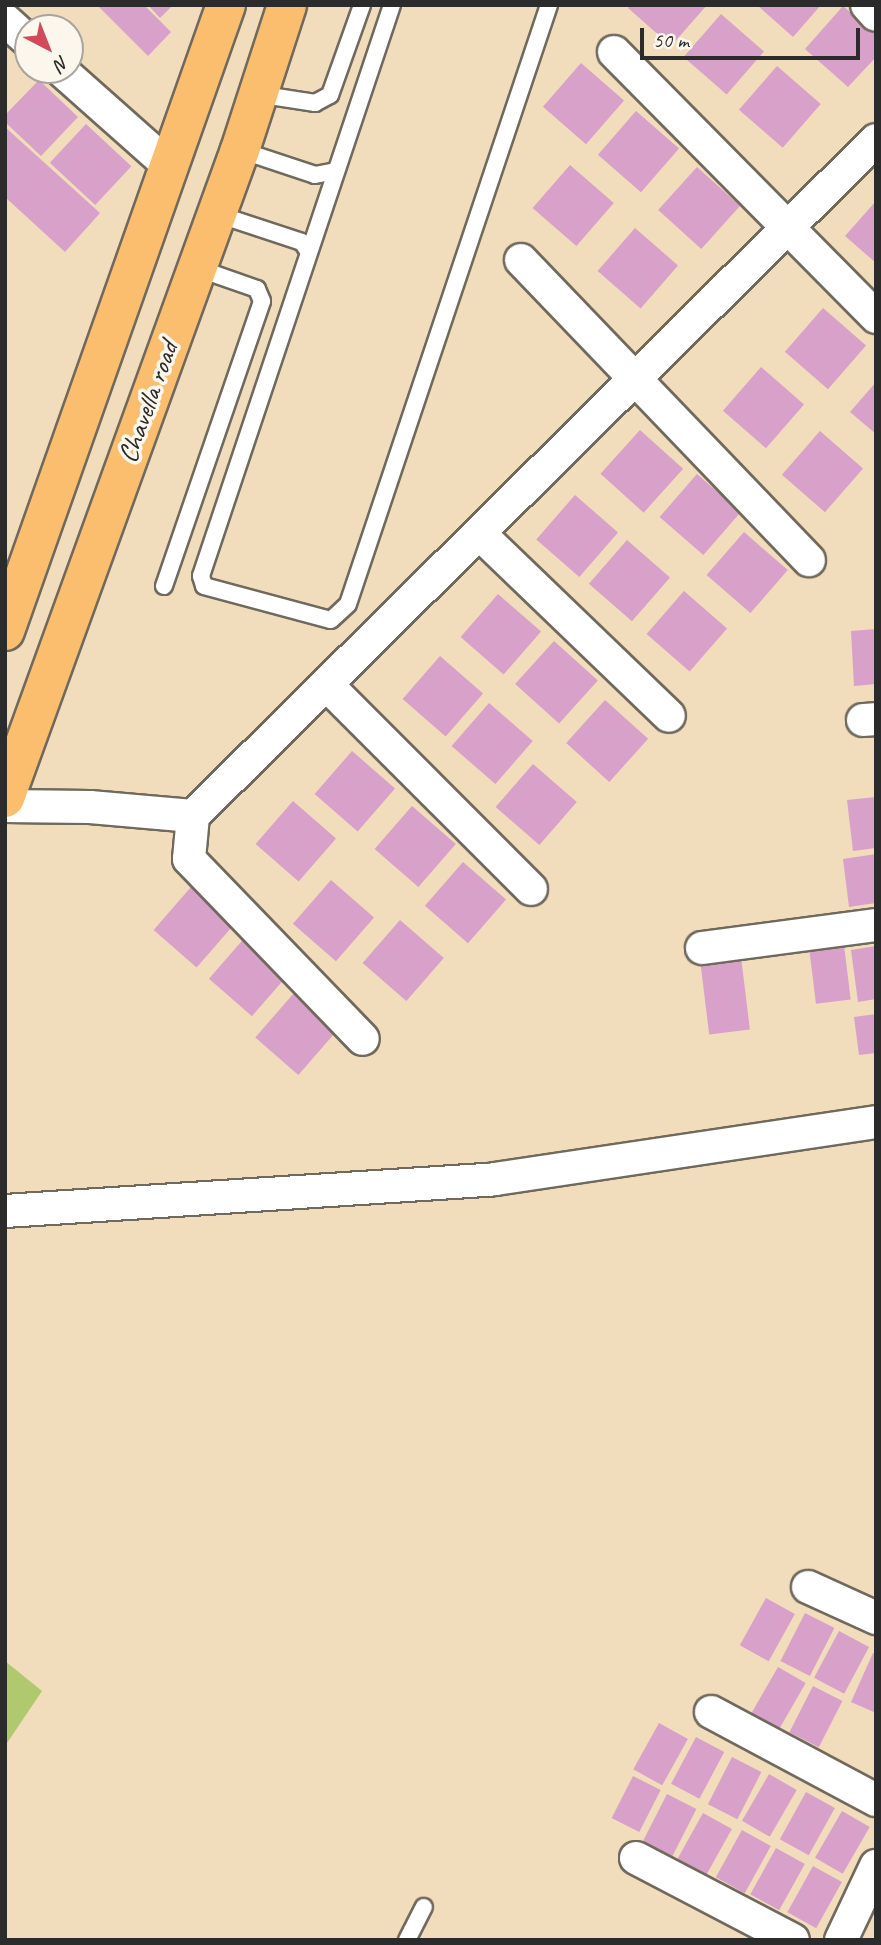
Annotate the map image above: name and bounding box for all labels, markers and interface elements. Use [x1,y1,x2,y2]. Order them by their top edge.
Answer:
north arrow [14,14,84,84]
scale bar [643,14,864,58]
text: 50 m [653,27,689,53]
text: N [49,50,74,76]
street label: Chavella road [111,337,185,467]

